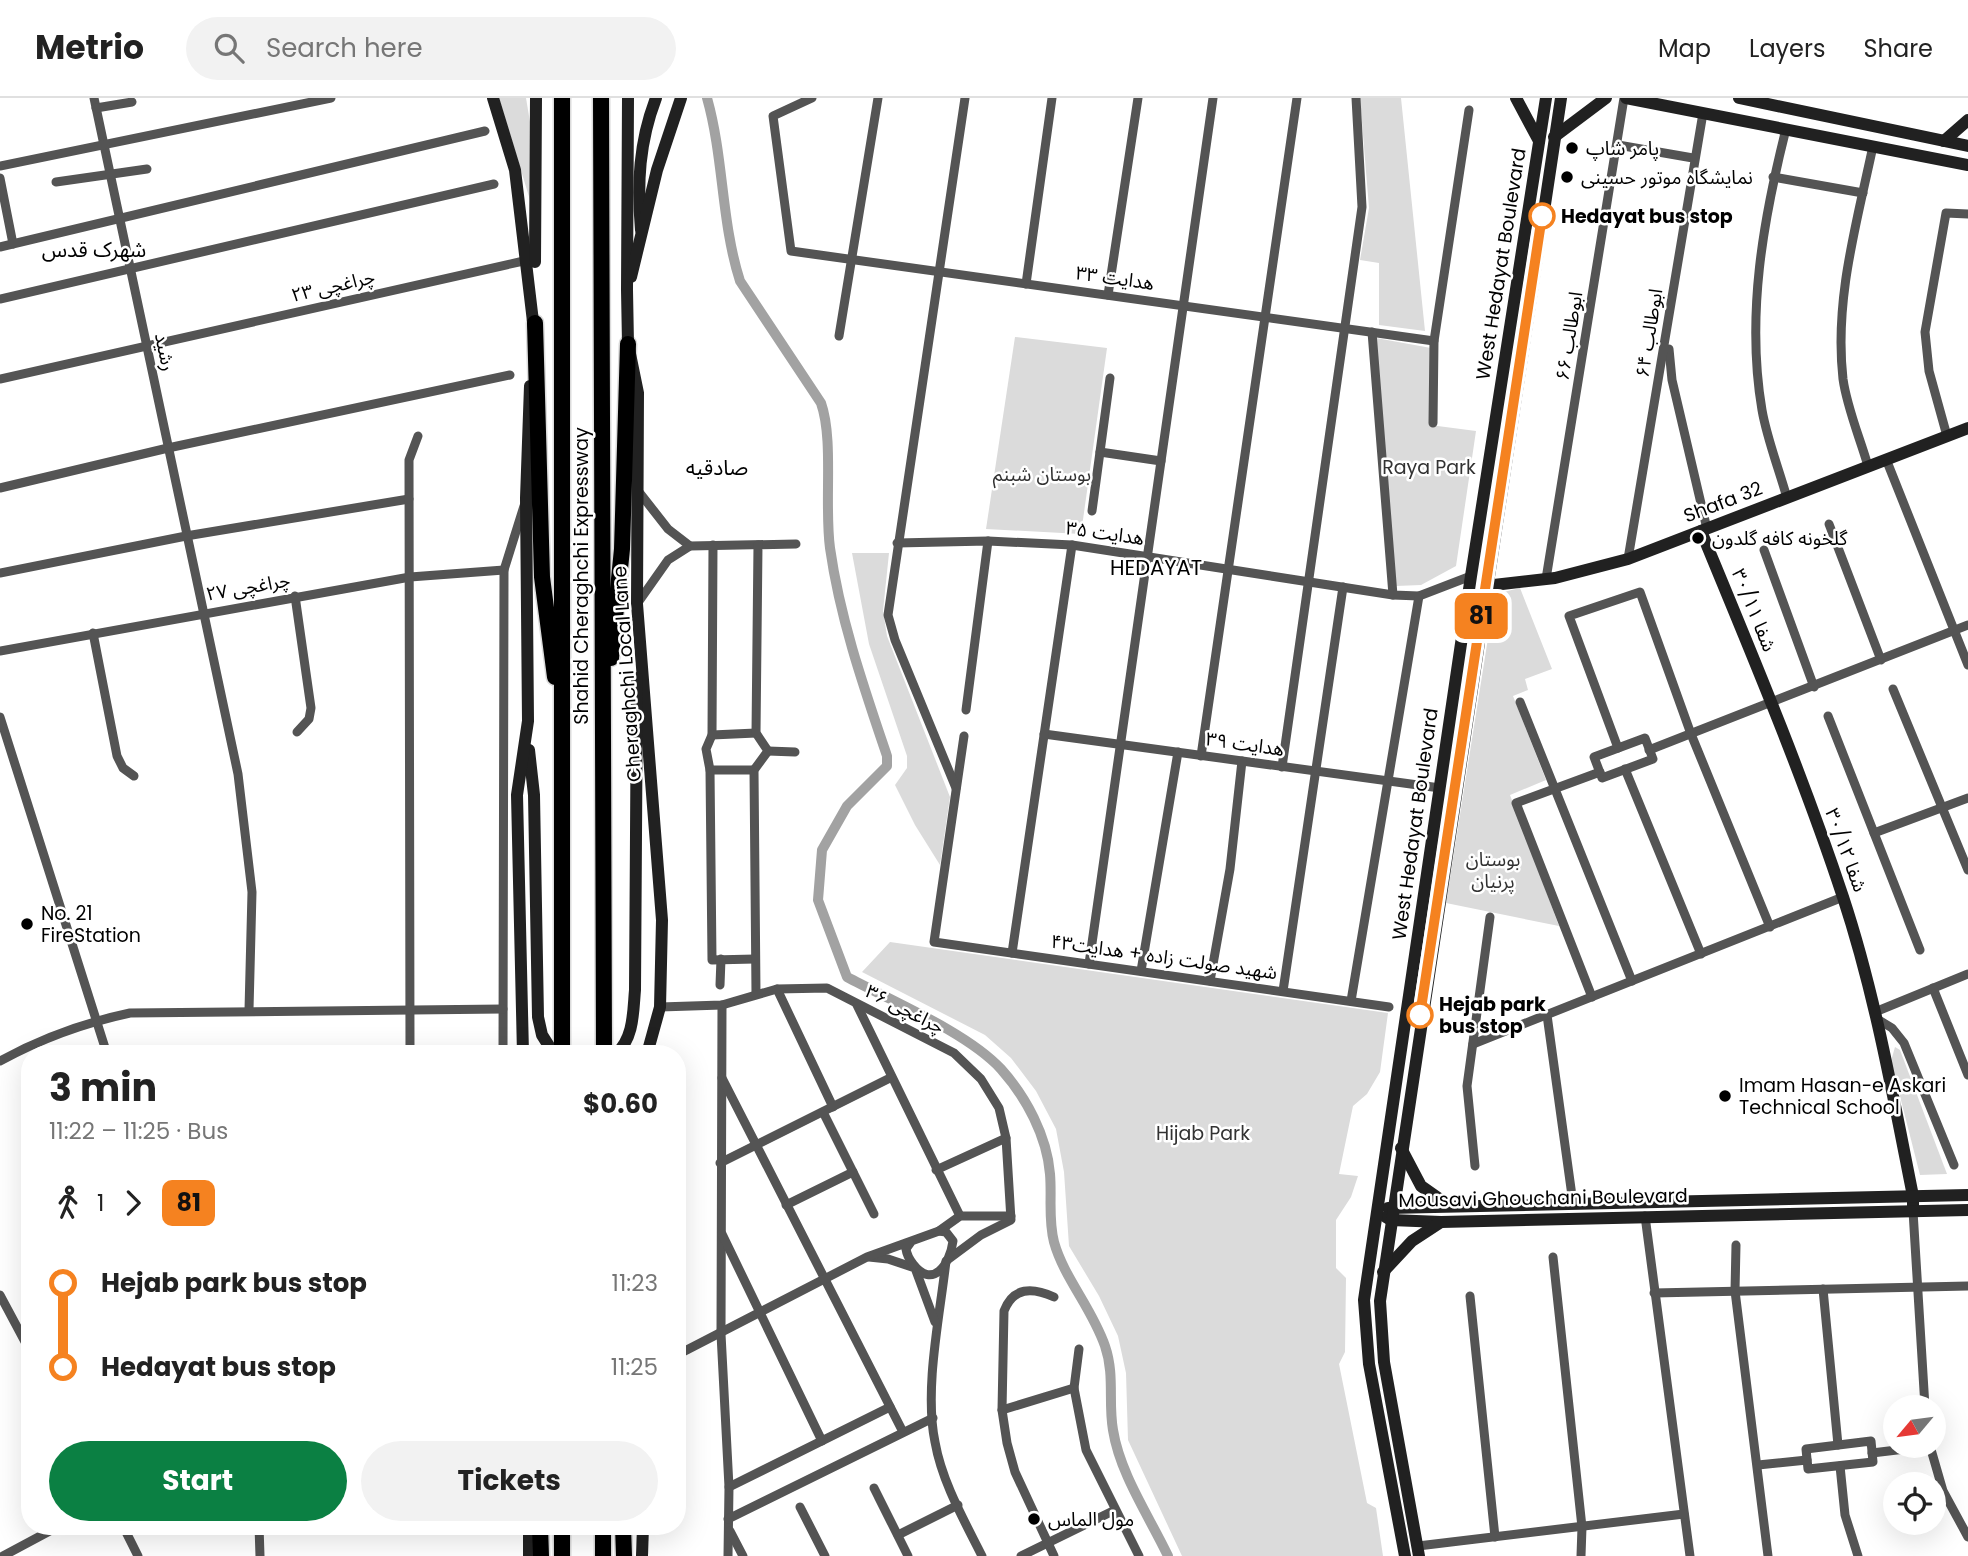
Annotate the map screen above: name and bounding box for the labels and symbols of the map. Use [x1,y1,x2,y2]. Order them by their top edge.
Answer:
place label: پامر شاپ [1586,135,1659,162]
marker: پامر شاپ [1564,140,1580,156]
street label: West Hedayat Boulevard [1469,146,1533,382]
place label: نمایشگاه موتور حسینی [1581,164,1753,191]
marker: نمایشگاه موتور حسینی [1559,169,1575,185]
marker: Hedayat bus stop [1529,203,1555,229]
place label: Hedayat bus stop [1561,203,1733,230]
district label: شهرک قدس [42,235,146,264]
street label: هدایت ۳۳ [1074,259,1156,297]
street label: چراغچی ۲۳ [288,263,378,309]
street label: ابوطالب ۶۴ [1629,287,1669,379]
street label: ابوطالب ۶۶ [1549,290,1589,382]
street label: رشید [148,330,182,374]
street label: Shahid Cheraghchi Expressway [568,427,595,725]
district label: صادقیه [686,453,748,482]
park label: Raya Park [1382,454,1476,481]
park label: بوستان شبنم [993,461,1091,489]
street label: Shafa 32 [1680,475,1766,529]
street label: هدایت ۳۵ [1064,514,1146,552]
place label: گلخونه کافه گلدون [1712,525,1848,552]
marker: گلخونه کافه گلدون [1690,530,1706,546]
district label: HEDAYAT [1110,553,1202,582]
street label: شفا ۳۰/۱۱ [1725,564,1783,656]
street label: Cheraghchi Local Lane [606,565,648,783]
street label: چراغچی ۲۷ [204,566,292,608]
line badge: 81 [1450,593,1512,639]
street label: West Hedayat Boulevard [1385,706,1445,942]
street label: هدایت ۳۹ [1204,725,1286,763]
street label: شفا ۳۰/۱۲ [1818,804,1874,896]
park label: بوستان پرنیان [1466,846,1520,895]
place label: No. 21 FireStation [41,900,141,949]
marker: No. 21 FireStation [19,916,35,932]
street label: شهید صولت زاده + هدایت۴۳ [1049,928,1279,986]
street label: چراغچی ۳۶ [861,978,949,1040]
place label: Hejab park bus stop [1439,991,1546,1040]
marker: Hejab park bus stop [1407,1002,1433,1028]
place label: Imam Hasan-e Askari Technical School [1739,1072,1946,1121]
marker: Imam Hasan-e Askari Technical School [1717,1088,1733,1104]
park label: Hijab Park [1156,1120,1250,1147]
street label: Mousavi Ghouchani Boulevard [1398,1182,1688,1214]
north arrow [1883,1395,1946,1458]
place label: مول الماس [1048,1506,1134,1533]
marker: مول الماس [1026,1511,1042,1527]

